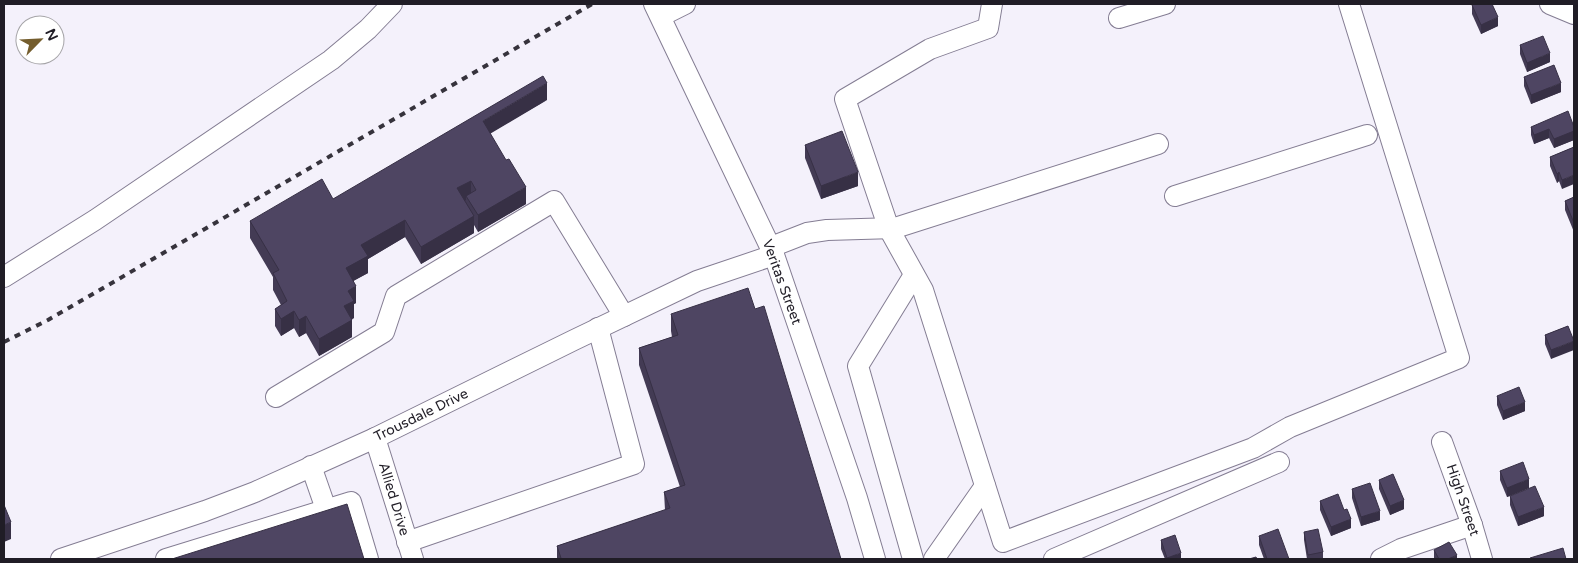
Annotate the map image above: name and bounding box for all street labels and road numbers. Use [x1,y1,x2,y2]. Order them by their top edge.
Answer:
street label: Veritas Street [759,237,805,327]
street label: Trousdale Drive [371,385,471,445]
street label: Allied Drive [375,460,413,538]
street label: High Street [1443,462,1483,539]

